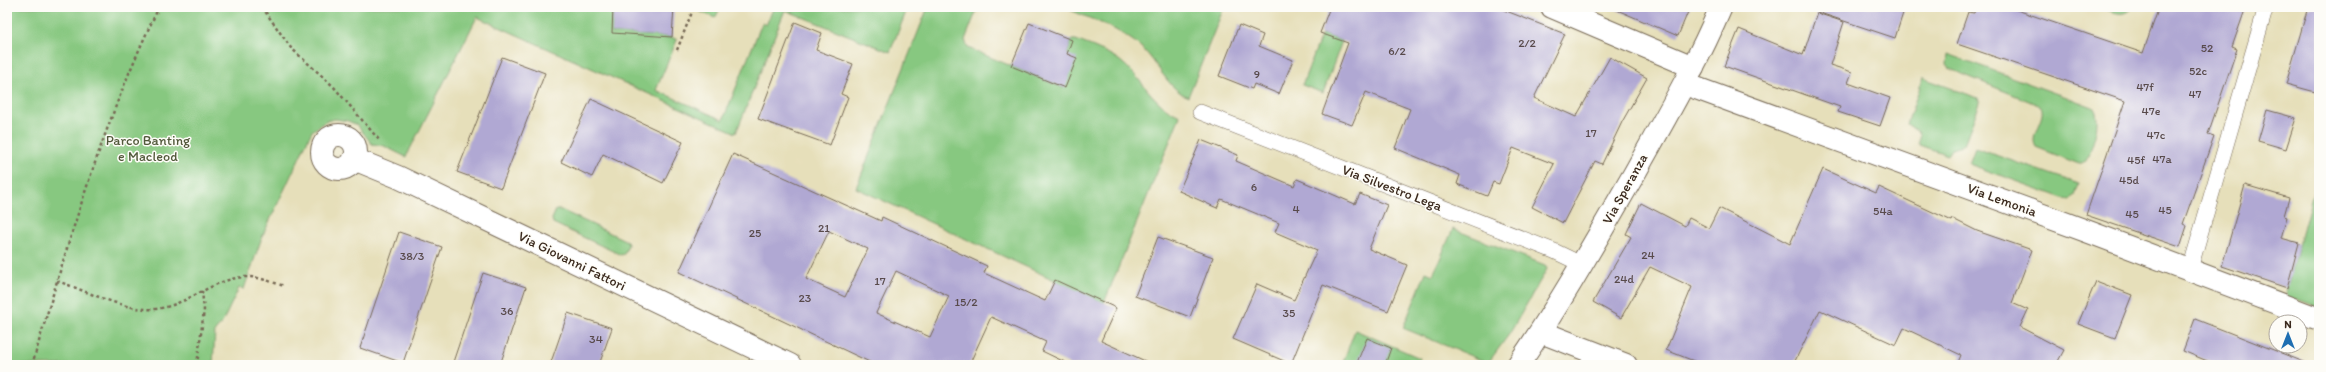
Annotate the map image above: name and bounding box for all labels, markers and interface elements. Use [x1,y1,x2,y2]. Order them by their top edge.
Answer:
house number: 2/2 [1518,36,1537,50]
house number: 52 [2201,41,2214,55]
house number: 6/2 [1388,44,1407,58]
house number: 52c [2189,64,2207,78]
house number: 9 [1254,67,1260,81]
house number: 47f [2136,80,2154,94]
house number: 47 [2188,87,2202,101]
house number: 47e [2142,104,2161,118]
house number: 17 [1585,126,1597,140]
house number: 47c [2147,128,2166,142]
park label: Parco Banting e Macleod [106,132,191,165]
street label: Via Speranza [1599,151,1651,227]
house number: 47a [2152,152,2172,166]
house number: 45f [2127,153,2145,167]
street label: Via Silvestro Lega [1340,161,1445,215]
house number: 45d [2119,173,2139,187]
house number: 6 [1251,180,1257,194]
street label: Via Lemonia [1965,180,2040,221]
house number: 4 [1292,202,1300,216]
house number: 45 [2158,203,2172,217]
house number: 54a [1873,204,1894,218]
house number: 45 [2125,207,2139,221]
house number: 21 [818,221,830,235]
house number: 25 [749,226,761,240]
street label: Via Giovanni Fattori [515,228,629,294]
house number: 24 [1641,248,1655,262]
house number: 38/3 [400,249,425,263]
house number: 24d [1614,272,1634,286]
house number: 17 [874,274,886,288]
house number: 23 [799,291,812,305]
house number: 15/2 [954,295,978,309]
house number: 36 [501,304,513,318]
house number: 35 [1283,306,1295,320]
north arrow [2268,314,2308,354]
text: N [2284,318,2292,331]
house number: 34 [589,332,603,346]

